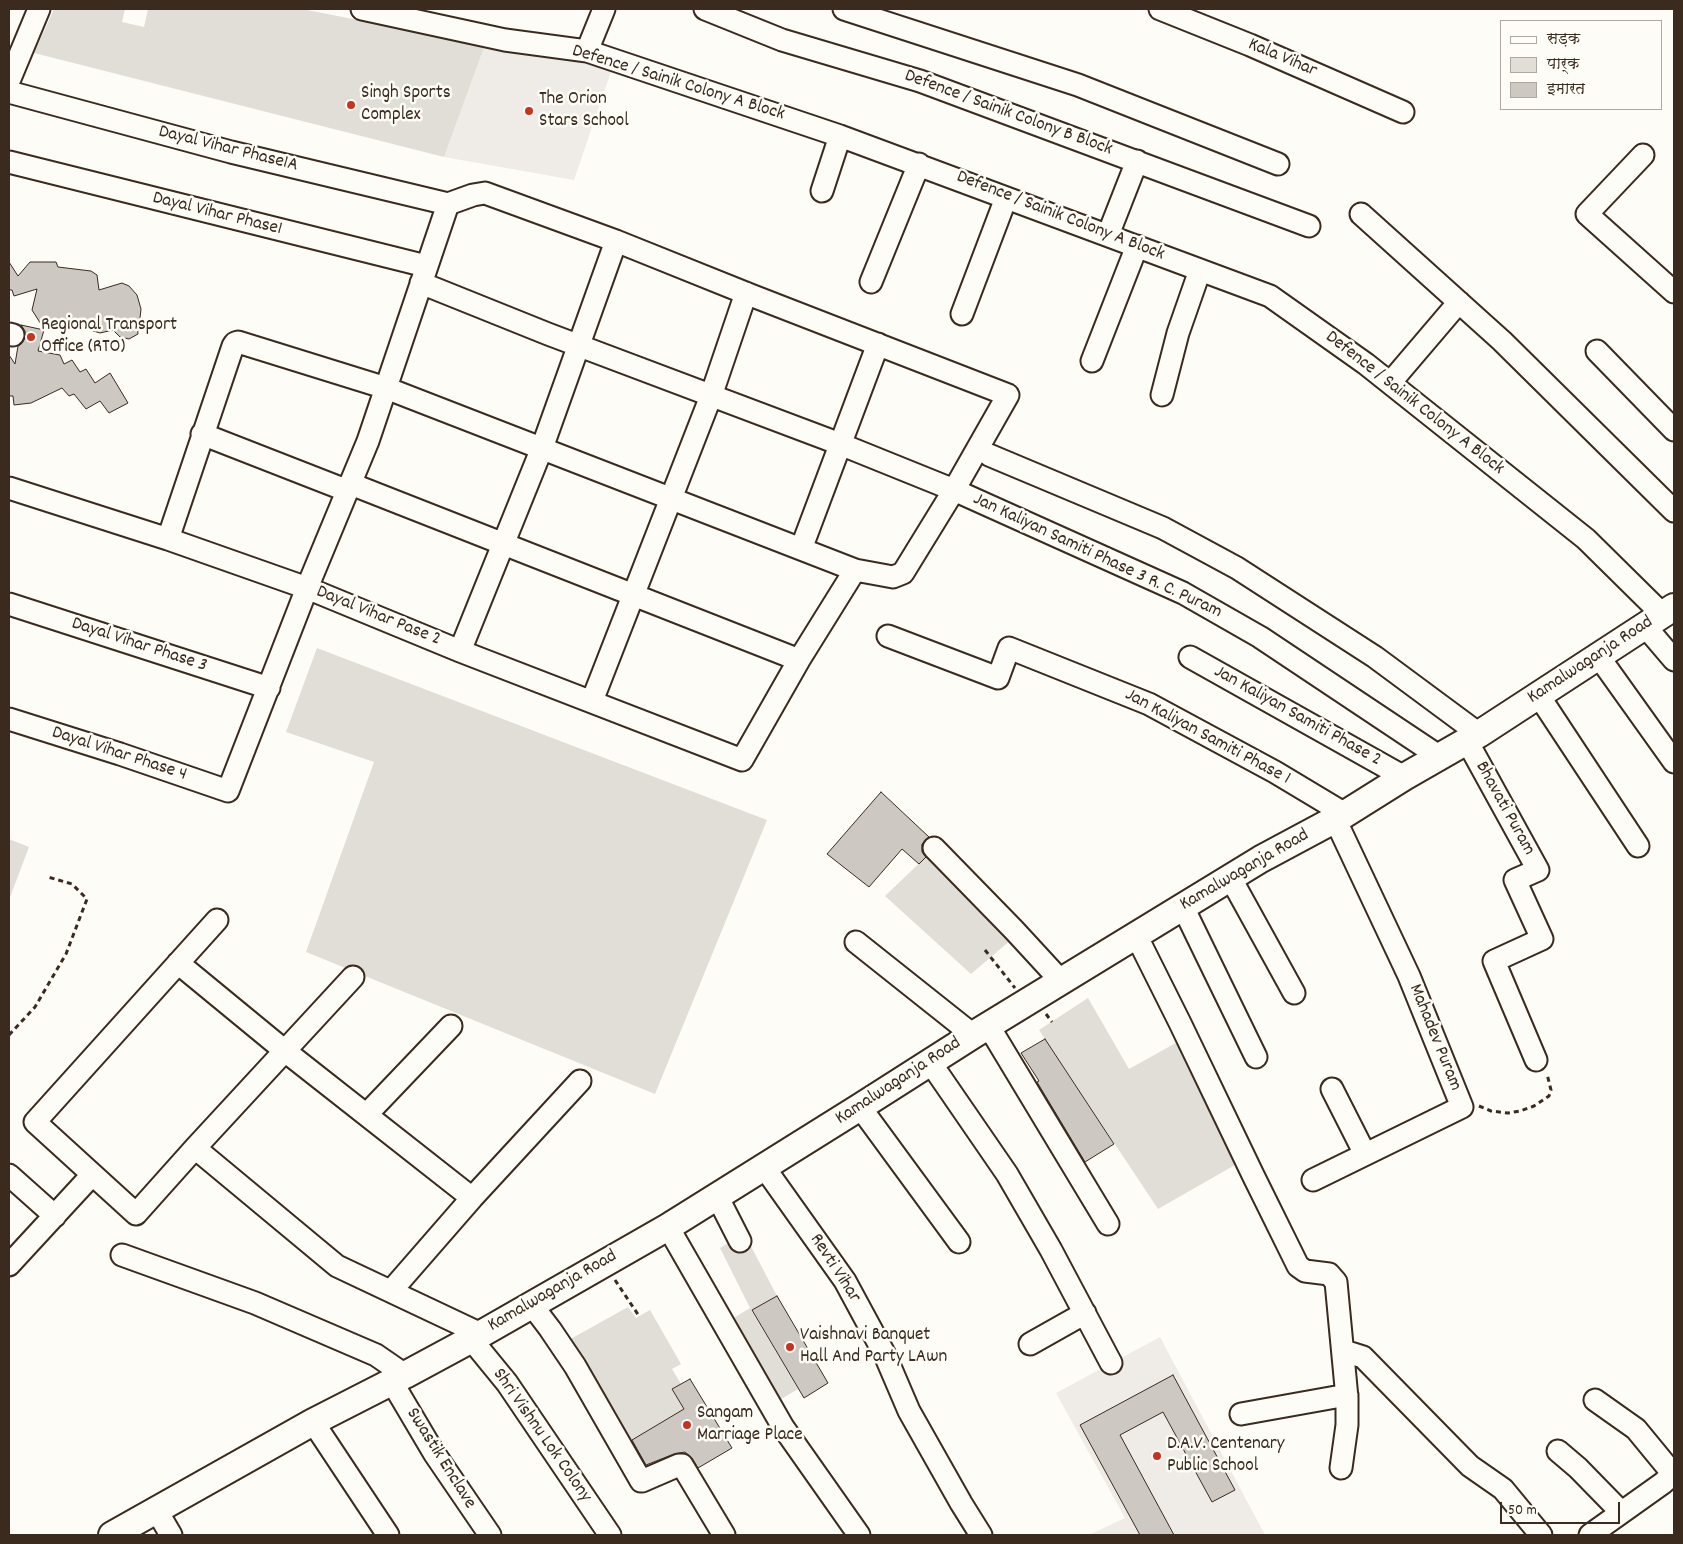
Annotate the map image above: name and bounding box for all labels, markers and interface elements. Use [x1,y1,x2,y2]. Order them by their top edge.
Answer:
legend [1500,20,1663,110]
text: सड़क [1547,29,1580,51]
street label: Kala Vihar [1244,34,1320,84]
street label: Defence / Sainik Colony A Block [569,41,787,127]
text: पार्क [1547,54,1580,76]
street label: Defence / Sainik Colony B Block [901,66,1115,162]
text: इमारत [1547,79,1585,101]
place label: Singh Sports Complex [361,83,451,127]
place label: The Orion Stars School [539,89,629,133]
marker: Singh Sports Complex [345,99,357,111]
marker: The Orion Stars School [523,105,535,117]
street label: Dayal Vihar Phase1A [156,122,300,178]
street label: Defence / Sainik Colony A Block [953,167,1167,267]
street label: Dayal Vihar Phase1 [150,188,284,242]
place label: Regional Transport Office (RTO) [41,315,177,359]
street label: Defence / Sainik Colony A Block [1320,327,1508,481]
marker: Regional Transport Office (RTO) [25,331,37,343]
street label: Jan Kaliyan Samiti Phase 3 R. C. Puram [969,489,1225,625]
street label: Dayal Vihar Pase 2 [312,582,444,652]
street label: Kamalwaganja Road [1524,612,1658,710]
street label: Dayal Vihar Phase 3 [68,613,210,679]
street label: Jan Kaliyan Samiti Phase 2 [1209,661,1385,773]
street label: Jan Kaliyan Samiti Phase 1 [1120,685,1294,791]
street label: Dayal Vihar Phase 4 [49,722,189,788]
street label: Bhavati Puram [1469,758,1539,860]
street label: Kamalwaganja Road [1176,825,1314,917]
street label: Mahadev Puram [1402,981,1466,1095]
street label: Kamalwaganja Road [832,1033,966,1131]
street label: Revti Vihar [803,1230,865,1308]
street label: Kamalwaganja Road [484,1246,622,1338]
place label: Vaishnavi Banquet Hall And Party LAwn [800,1325,947,1369]
marker: Vaishnavi Banquet Hall And Party LAwn [784,1341,796,1353]
street label: Shri Vishnu Lok Colony [486,1365,596,1507]
place label: Sangam Marriage Place [697,1403,803,1447]
street label: Swastik Enclave [400,1404,480,1514]
marker: Sangam Marriage Place [681,1419,693,1431]
place label: D.A.V. Centenary Public School [1167,1434,1284,1478]
marker: D.A.V. Centenary Public School [1151,1450,1163,1462]
scale bar [1503,1492,1623,1524]
text: 50 m [1508,1500,1537,1522]

